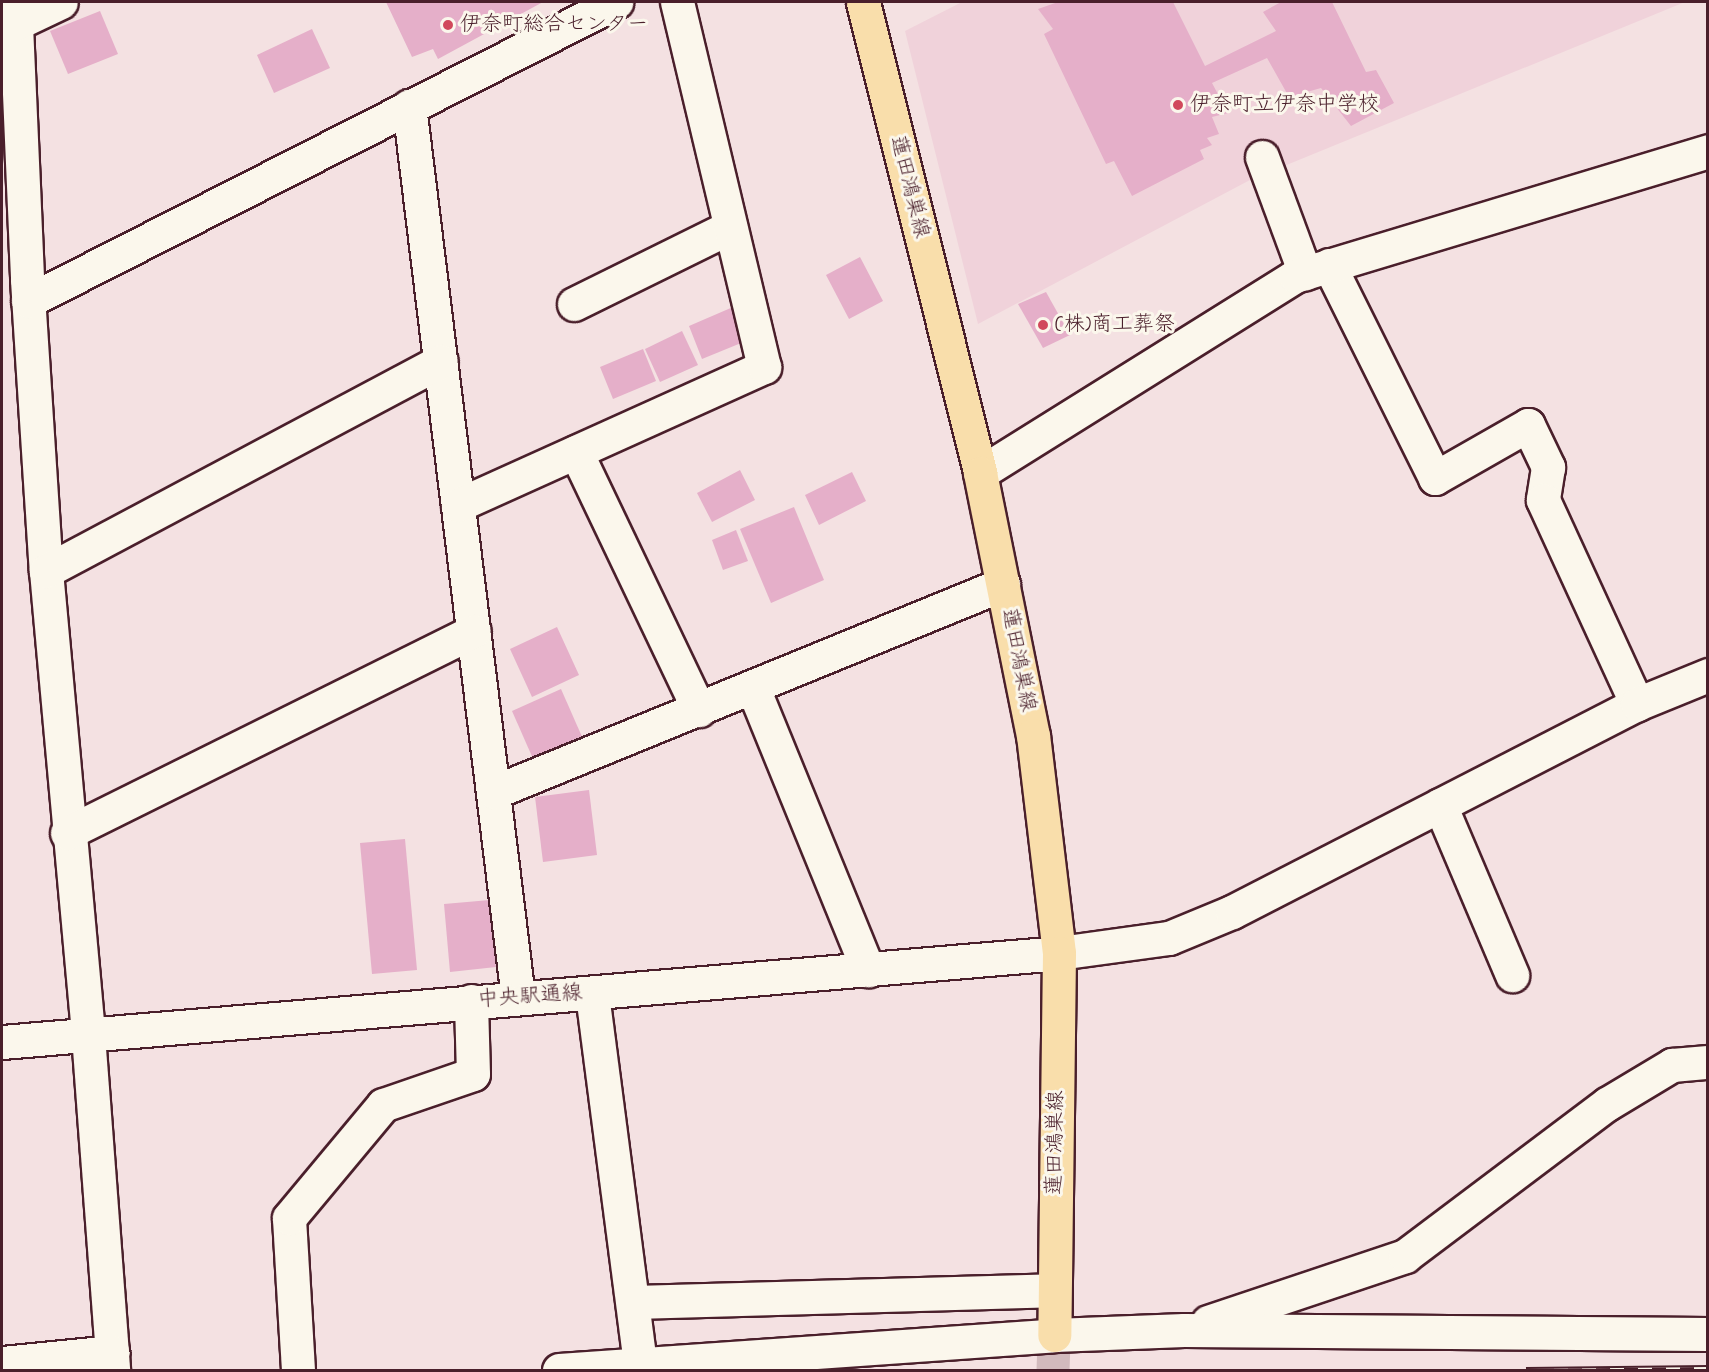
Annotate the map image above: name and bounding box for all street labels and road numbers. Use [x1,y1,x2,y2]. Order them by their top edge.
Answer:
street label: 蓮田鴻巣線 [884,133,934,241]
street label: 蓮田鴻巣線 [996,606,1040,714]
street label: 中央駅通線 [477,981,583,1013]
street label: 蓮田鴻巣線 [1042,1090,1070,1196]

